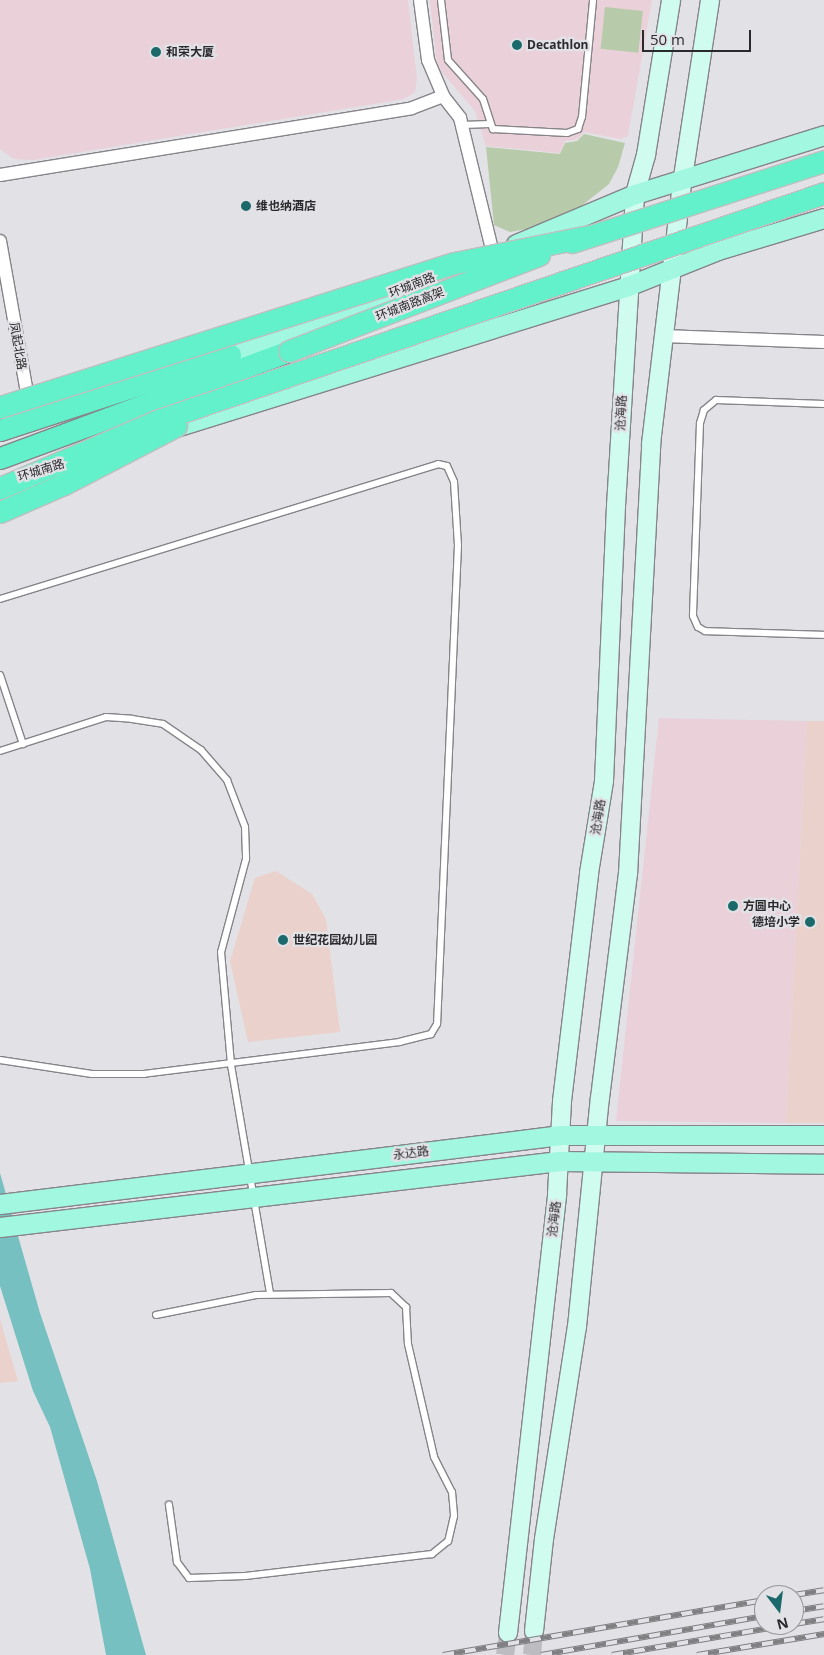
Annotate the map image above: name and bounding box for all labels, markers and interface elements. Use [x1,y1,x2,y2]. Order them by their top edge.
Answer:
scale bar [644,20,753,52]
text: 50 m [650,29,685,49]
place label: Decathlon [527,38,588,52]
marker: Decathlon [511,39,523,51]
place label: 和荣大厦 [166,45,214,59]
marker: 和荣大厦 [150,46,162,58]
place label: 维也纳酒店 [256,199,316,213]
marker: 维也纳酒店 [240,200,252,212]
street label: 环城南路 [387,270,437,300]
street label: 环城南路高架 [374,284,446,324]
street label: 凤起北路 [7,321,29,371]
street label: 沧海路 [613,395,629,431]
street label: 环城南路 [16,456,66,484]
street label: 沧海路 [588,798,608,836]
place label: 方圆中心 [743,899,791,913]
marker: 方圆中心 [727,900,739,912]
place label: 德培小学 [752,915,800,929]
marker: 德培小学 [804,916,816,928]
place label: 世纪花园幼儿园 [293,933,377,947]
marker: 世纪花园幼儿园 [277,934,289,946]
street label: 永达路 [392,1144,430,1162]
street label: 沧海路 [545,1200,563,1238]
north arrow [754,1585,804,1635]
text: N [775,1613,791,1635]

